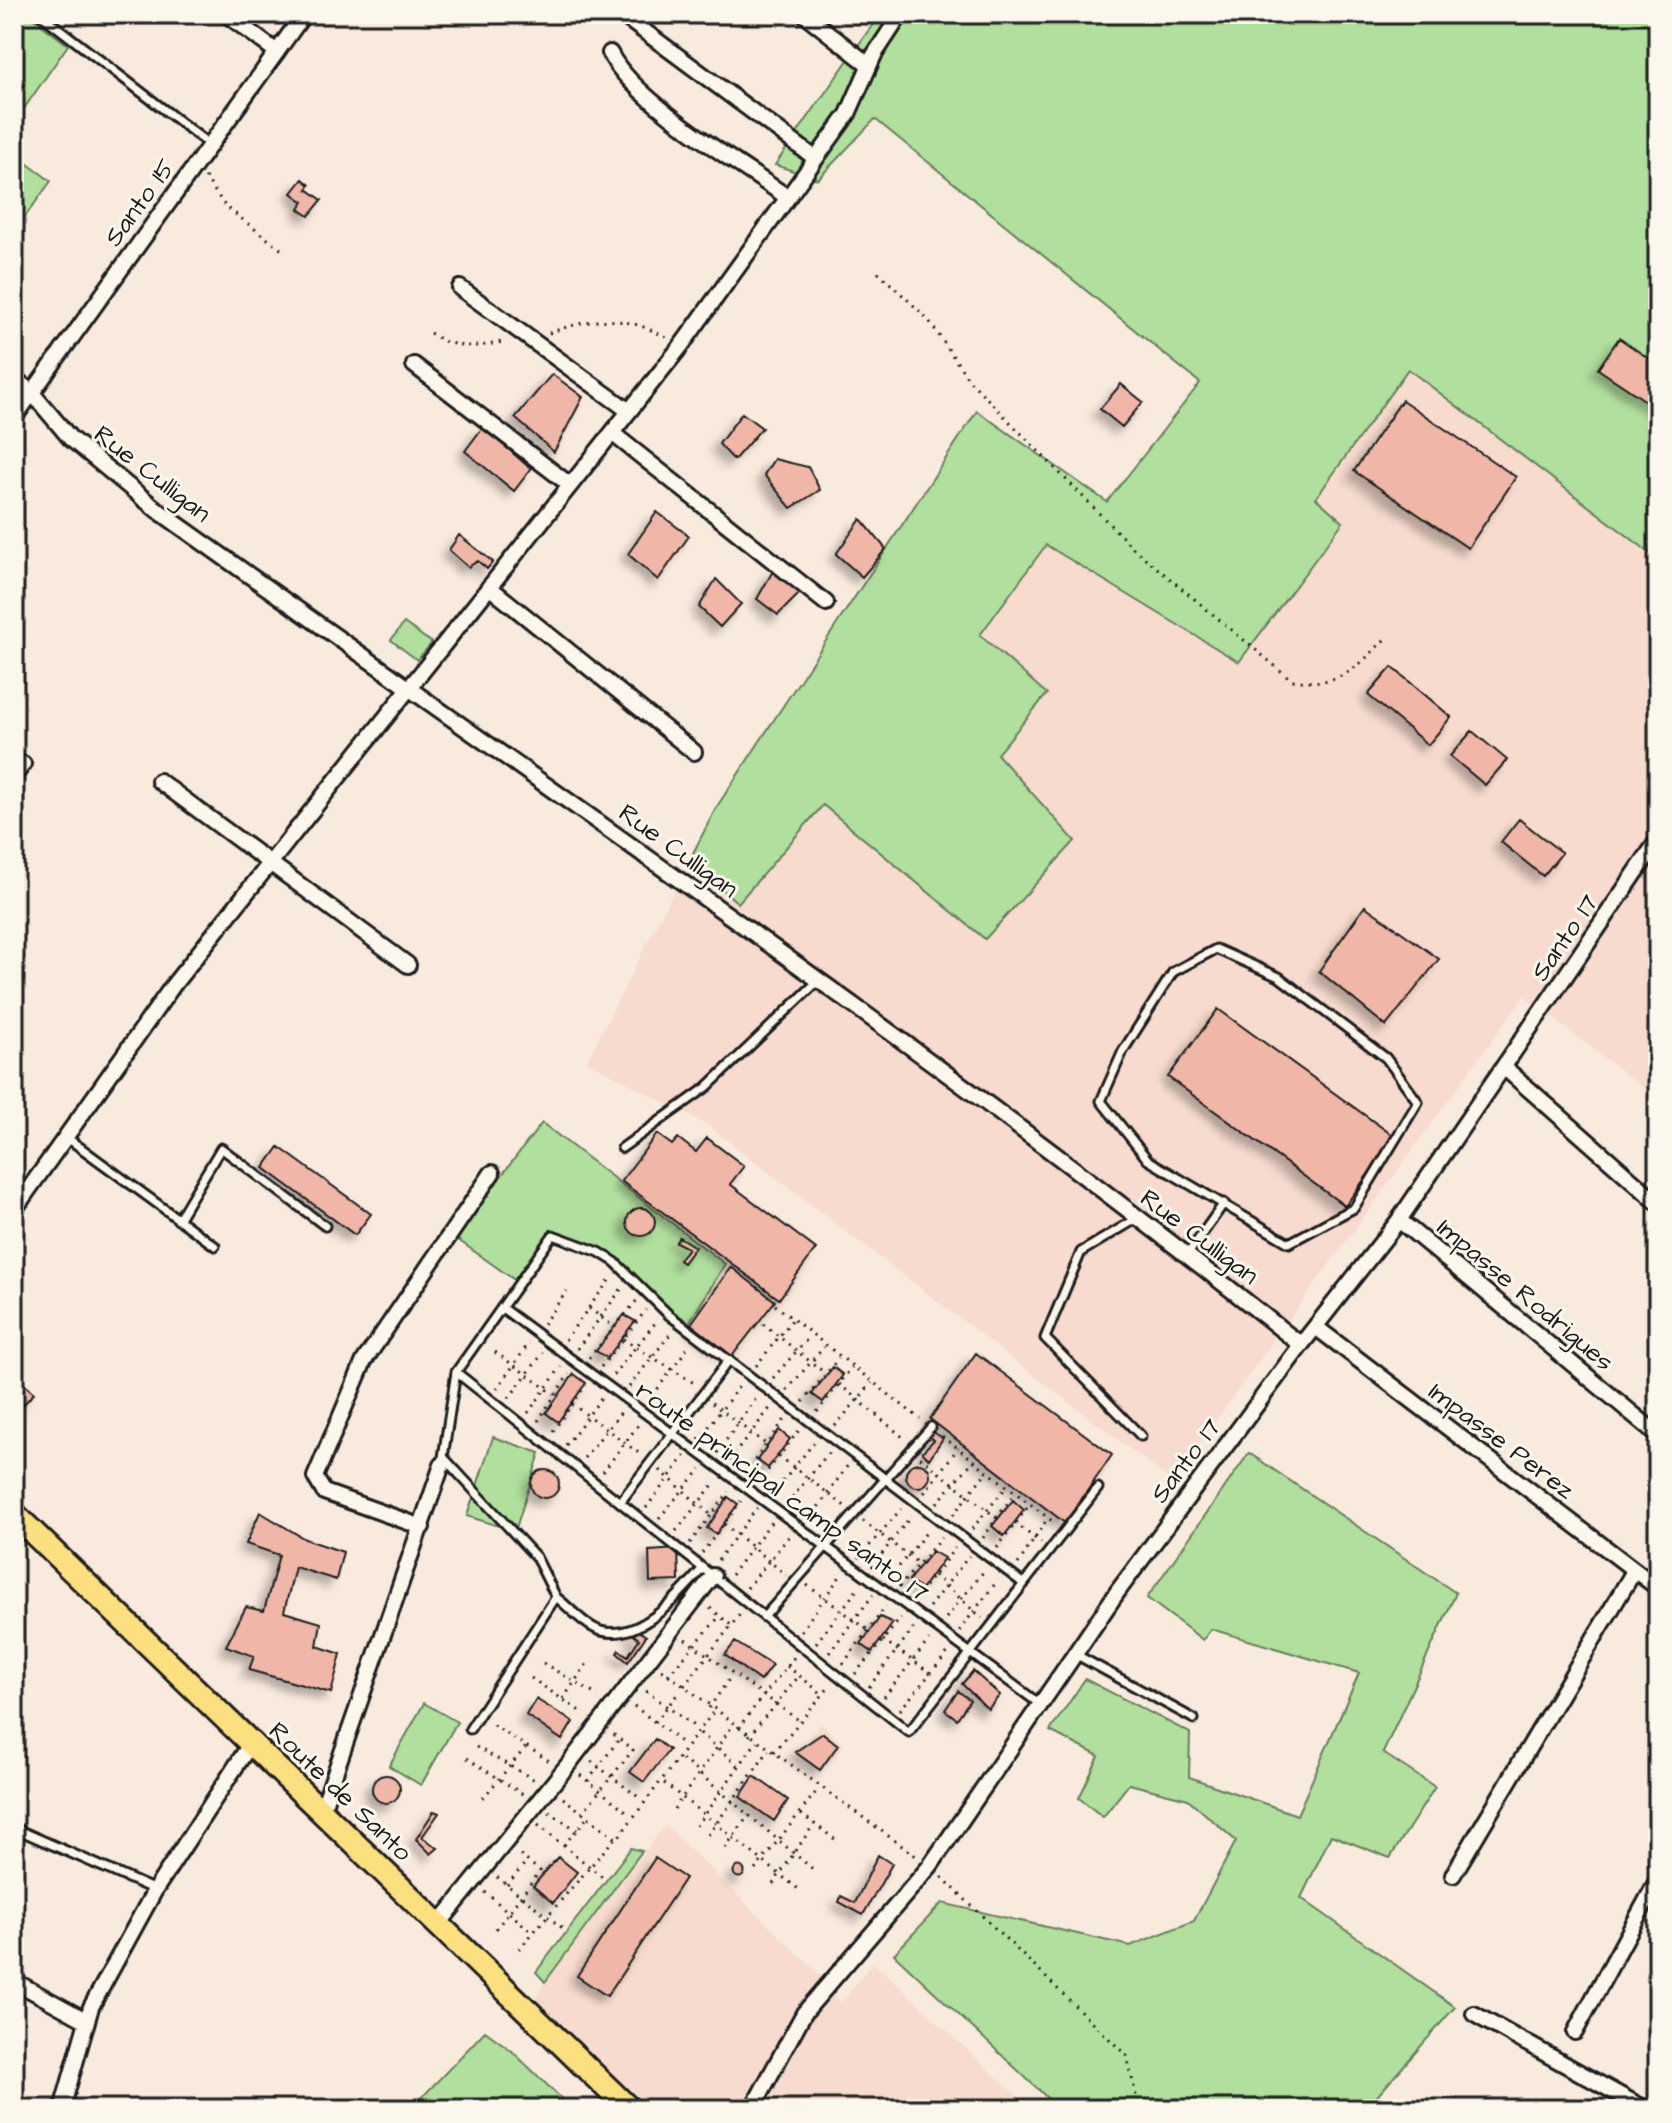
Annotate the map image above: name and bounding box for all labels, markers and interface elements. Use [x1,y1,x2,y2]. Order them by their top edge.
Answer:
street label: Santo 15 [96,151,184,254]
street label: Rue Culligan [85,417,218,533]
street label: Rue Culligan [610,795,745,908]
street label: Santo 17 [1523,887,1607,988]
street label: Rue Culligan [1132,1180,1266,1295]
street label: Impasse Rodrigues [1428,1210,1622,1381]
street label: route principal camp santo 17 [628,1373,936,1611]
street label: Impasse Perez [1421,1374,1582,1508]
street label: Santo 17 [1142,1411,1230,1510]
street label: Route de Santo [260,1714,420,1870]

